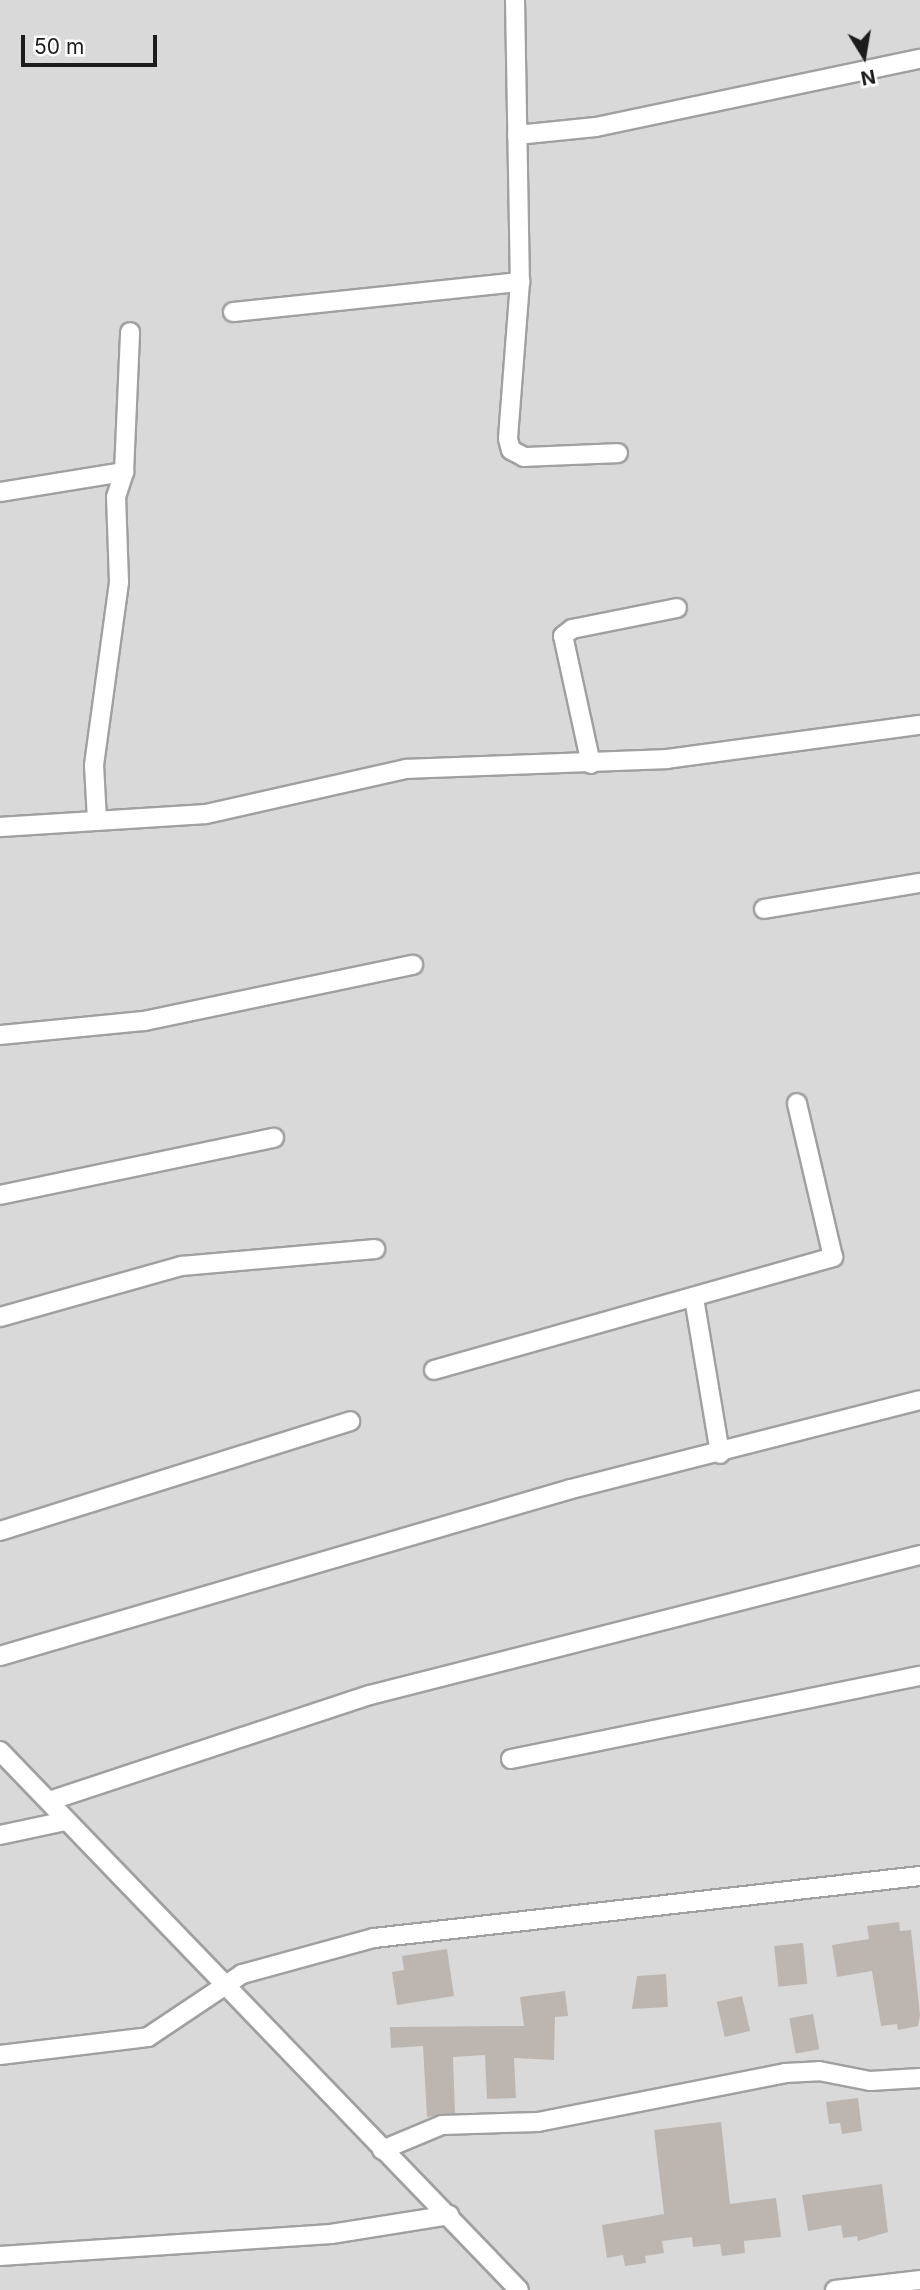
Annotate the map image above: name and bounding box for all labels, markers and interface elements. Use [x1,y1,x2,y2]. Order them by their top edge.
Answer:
scale bar [24,21,161,65]
north arrow [829,21,899,91]
text: 50 m [34,34,84,59]
text: N [859,64,877,90]

